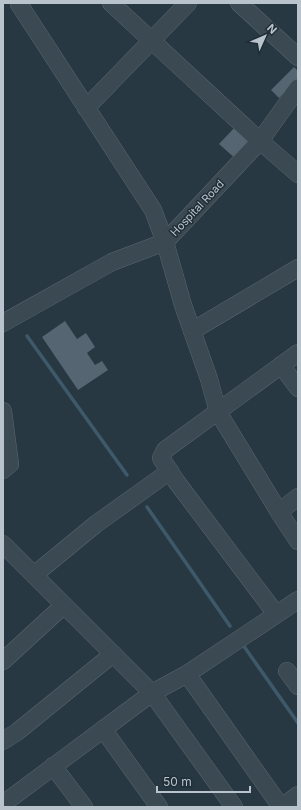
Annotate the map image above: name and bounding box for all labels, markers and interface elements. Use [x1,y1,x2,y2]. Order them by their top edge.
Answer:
north arrow [245,16,285,56]
text: N [264,21,280,37]
street label: Hospital Road [167,177,227,239]
scale bar [157,768,250,794]
text: 50 m [163,774,192,789]

